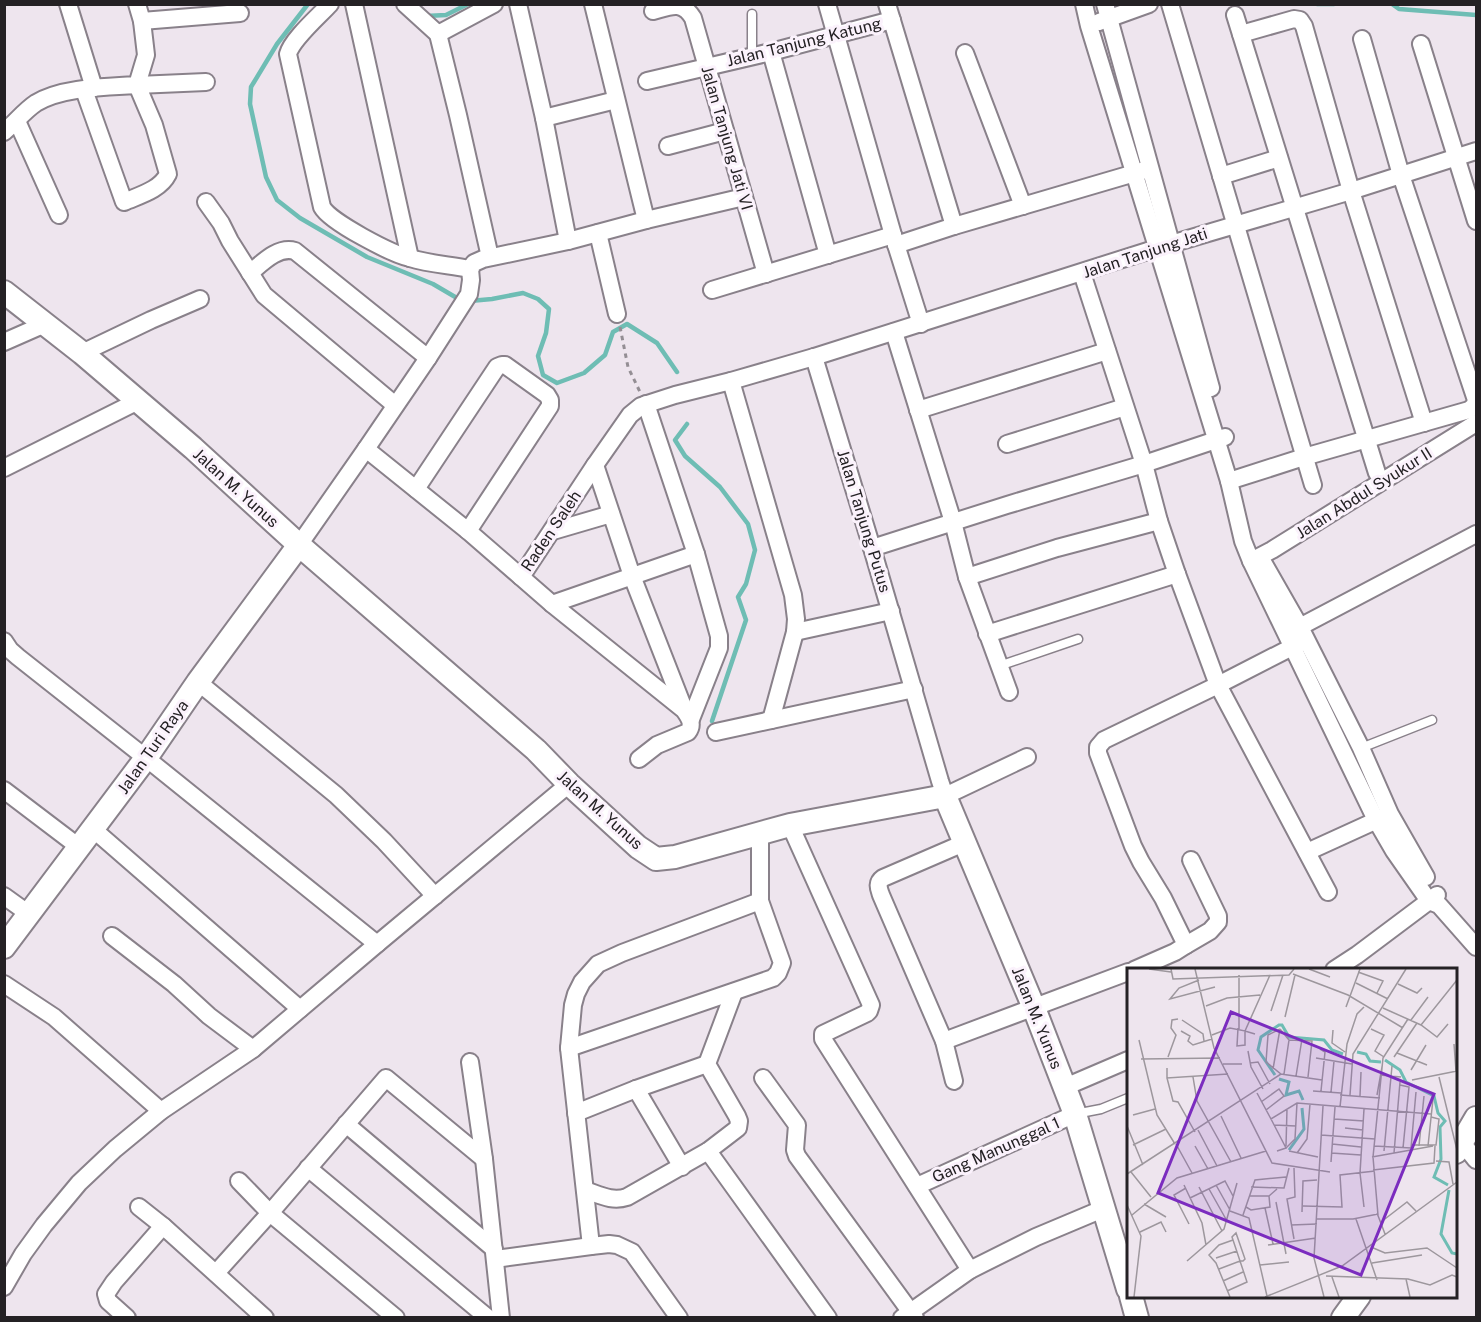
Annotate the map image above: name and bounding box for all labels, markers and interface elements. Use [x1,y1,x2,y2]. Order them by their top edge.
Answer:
street label: Jalan Tanjung Katung [725,14,884,70]
street label: Jalan Tanjung Jati VI [697,64,757,212]
street label: Jalan Tanjung Jati [1080,224,1210,282]
street label: Jalan Abdul Syukur II [1293,443,1435,543]
street label: Jalan M. Yunus [189,445,283,531]
street label: Jalan Tanjung Putus [833,447,895,595]
street label: Raden Saleh [517,487,585,575]
street label: Jalan Turi Raya [114,696,192,798]
street label: Jalan M. Yunus [553,767,647,853]
street label: Jalan M. Yunus [1008,964,1066,1072]
inset map [1127,968,1457,1298]
street label: Gang Manunggal 1 [929,1113,1063,1187]

